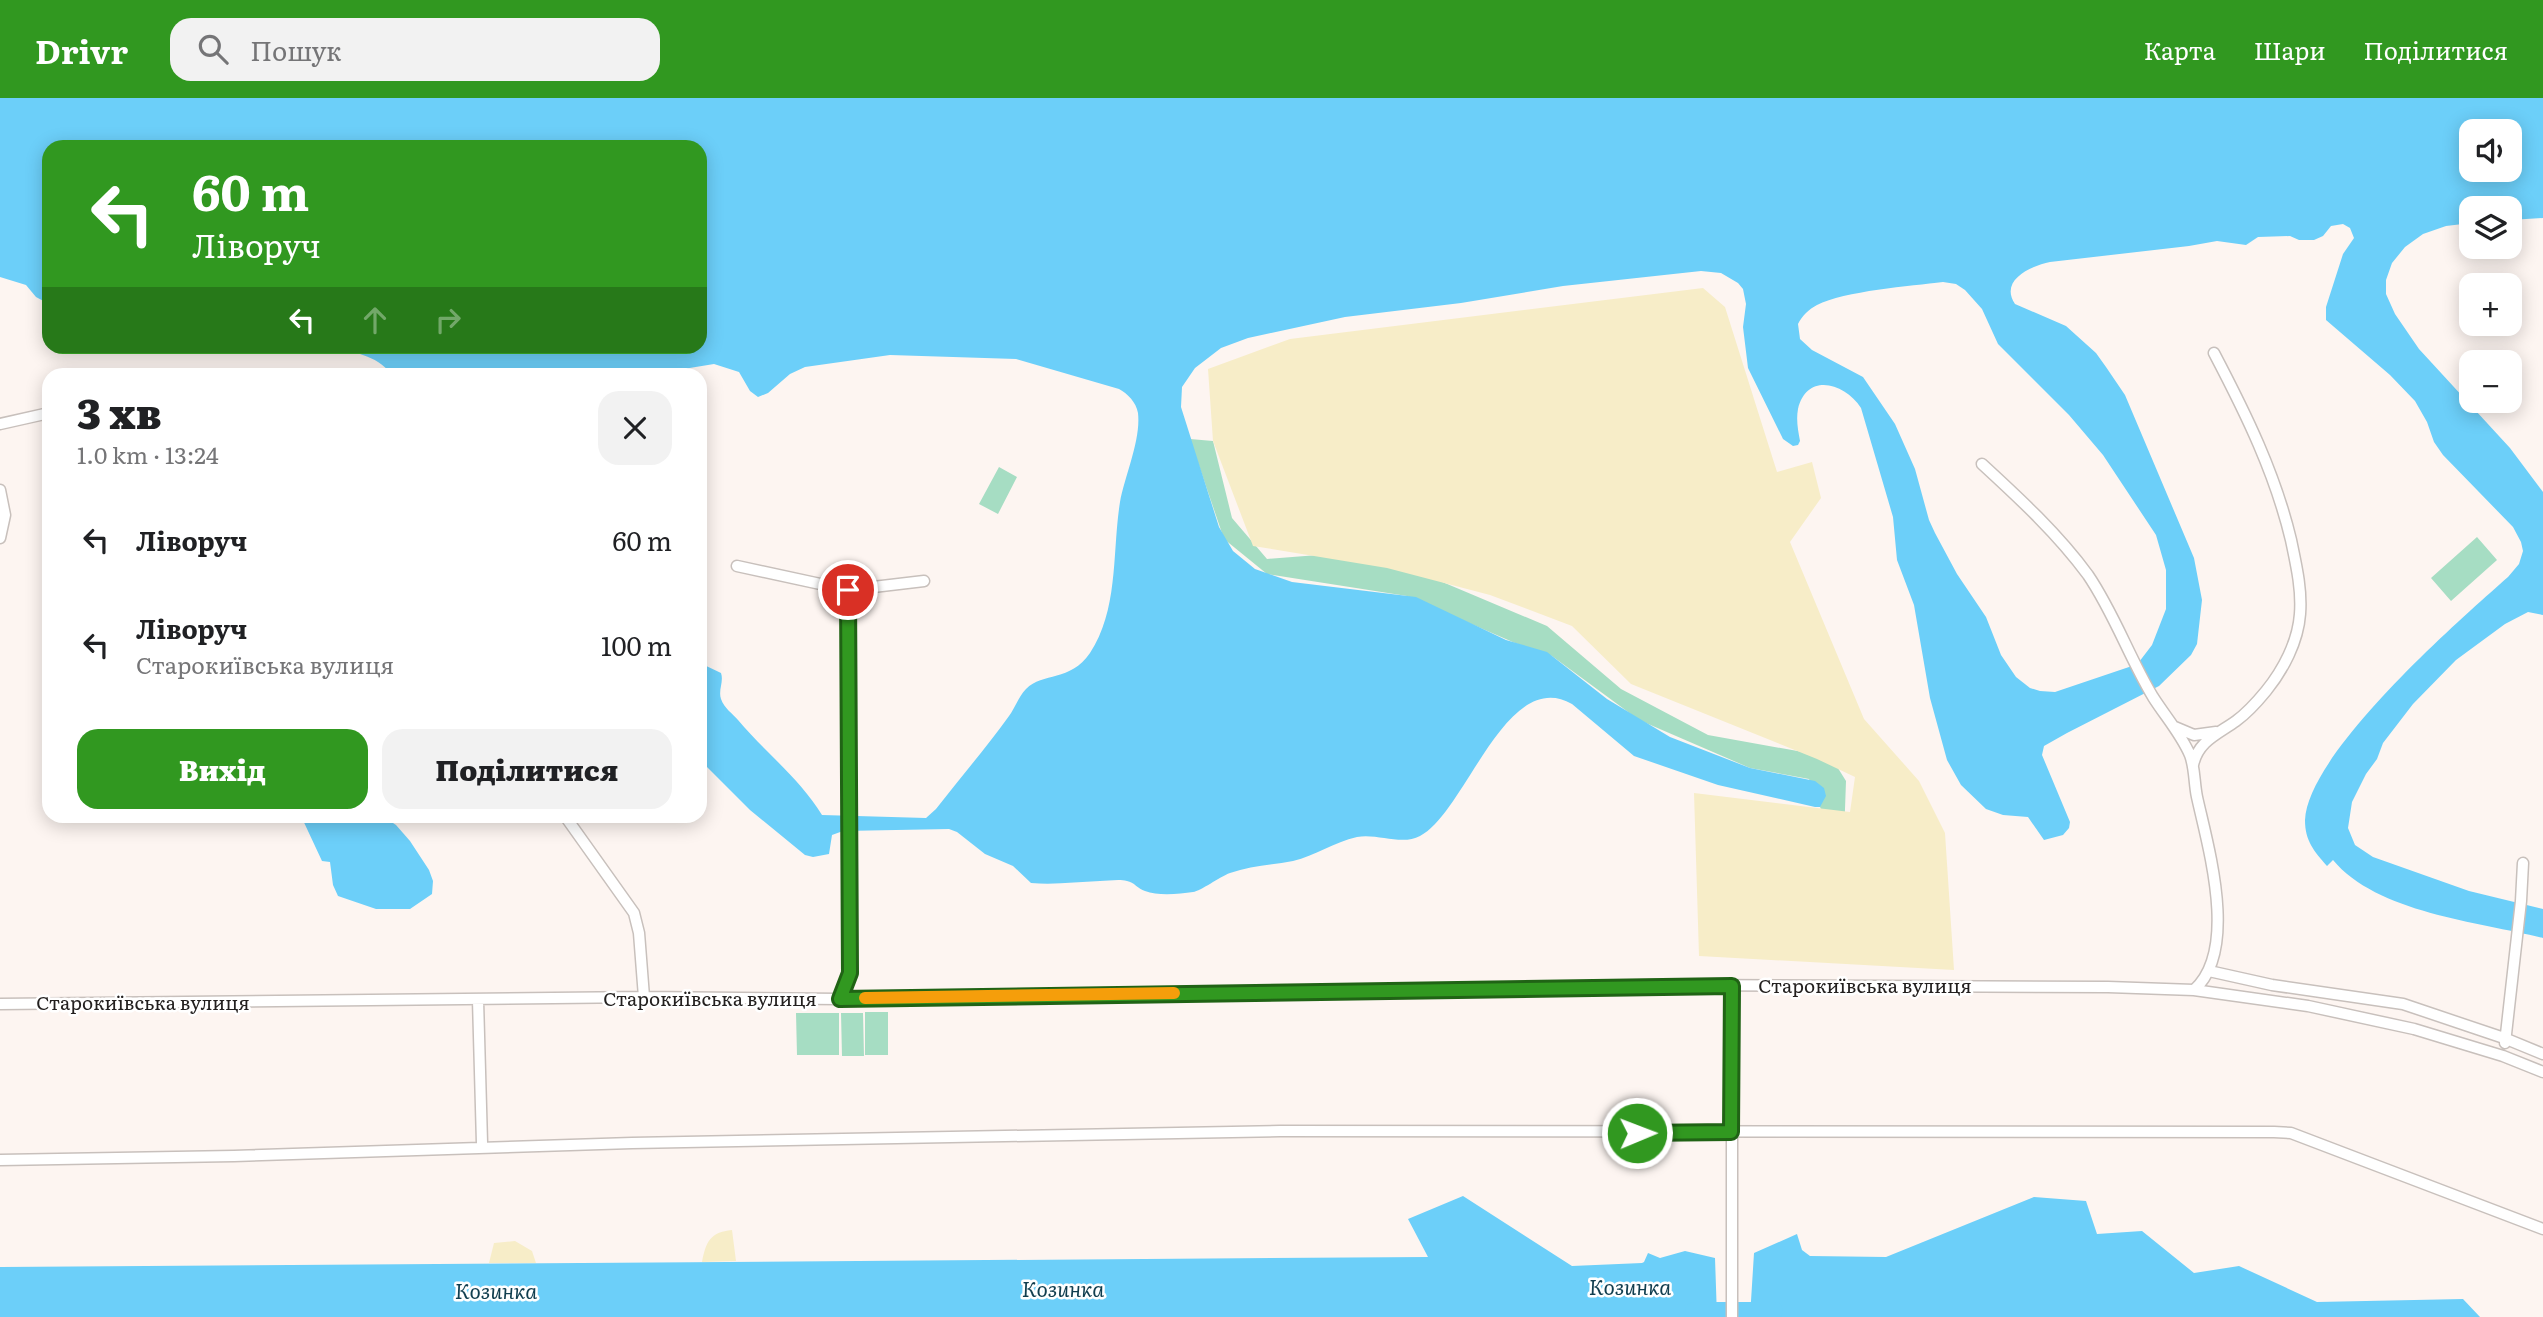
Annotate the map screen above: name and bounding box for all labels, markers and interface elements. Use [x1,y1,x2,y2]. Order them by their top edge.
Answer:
search box [170,18,660,81]
text: Drivr [35,25,128,74]
icon: search [194,30,232,68]
text: Пошук [250,30,342,69]
text: Карта [2144,32,2216,67]
text: Шари [2254,32,2326,67]
text: Поділитися [2364,32,2508,67]
map controls [2459,119,2522,413]
button: sound [2459,119,2522,182]
text: 60 m [192,153,309,226]
icon: left [77,168,168,259]
button: layers [2459,196,2522,259]
text: Ліворуч [192,220,321,268]
button: + [2459,273,2522,336]
icon: left [283,301,321,339]
icon: ahead [356,301,394,339]
icon: right [429,301,467,339]
button: − [2459,350,2522,413]
text: 3 хв [77,380,161,442]
button: close [598,391,672,465]
text: 1.0 km · 13:24 [77,437,219,471]
text: Ліворуч [136,520,247,559]
text: 60 m [613,520,672,559]
icon: left [77,521,115,559]
pin [818,560,878,620]
icon: arrive [829,571,867,609]
text: Ліворуч [136,608,247,647]
text: 100 m [601,625,672,664]
icon: left [77,626,115,664]
text: Старокиївська вулиця [136,647,394,681]
button: Вихід [77,729,368,809]
button: Поділитися [382,729,672,809]
street label: Старокиївська вулиця [1758,971,1972,999]
street label: Старокиївська вулиця [603,984,817,1012]
street label: Старокиївська вулиця [36,988,250,1016]
position arrow [1600,1096,1674,1170]
water label: Козинка [1589,1270,1671,1301]
water label: Козинка [1022,1272,1104,1303]
water label: Козинка [455,1274,537,1305]

